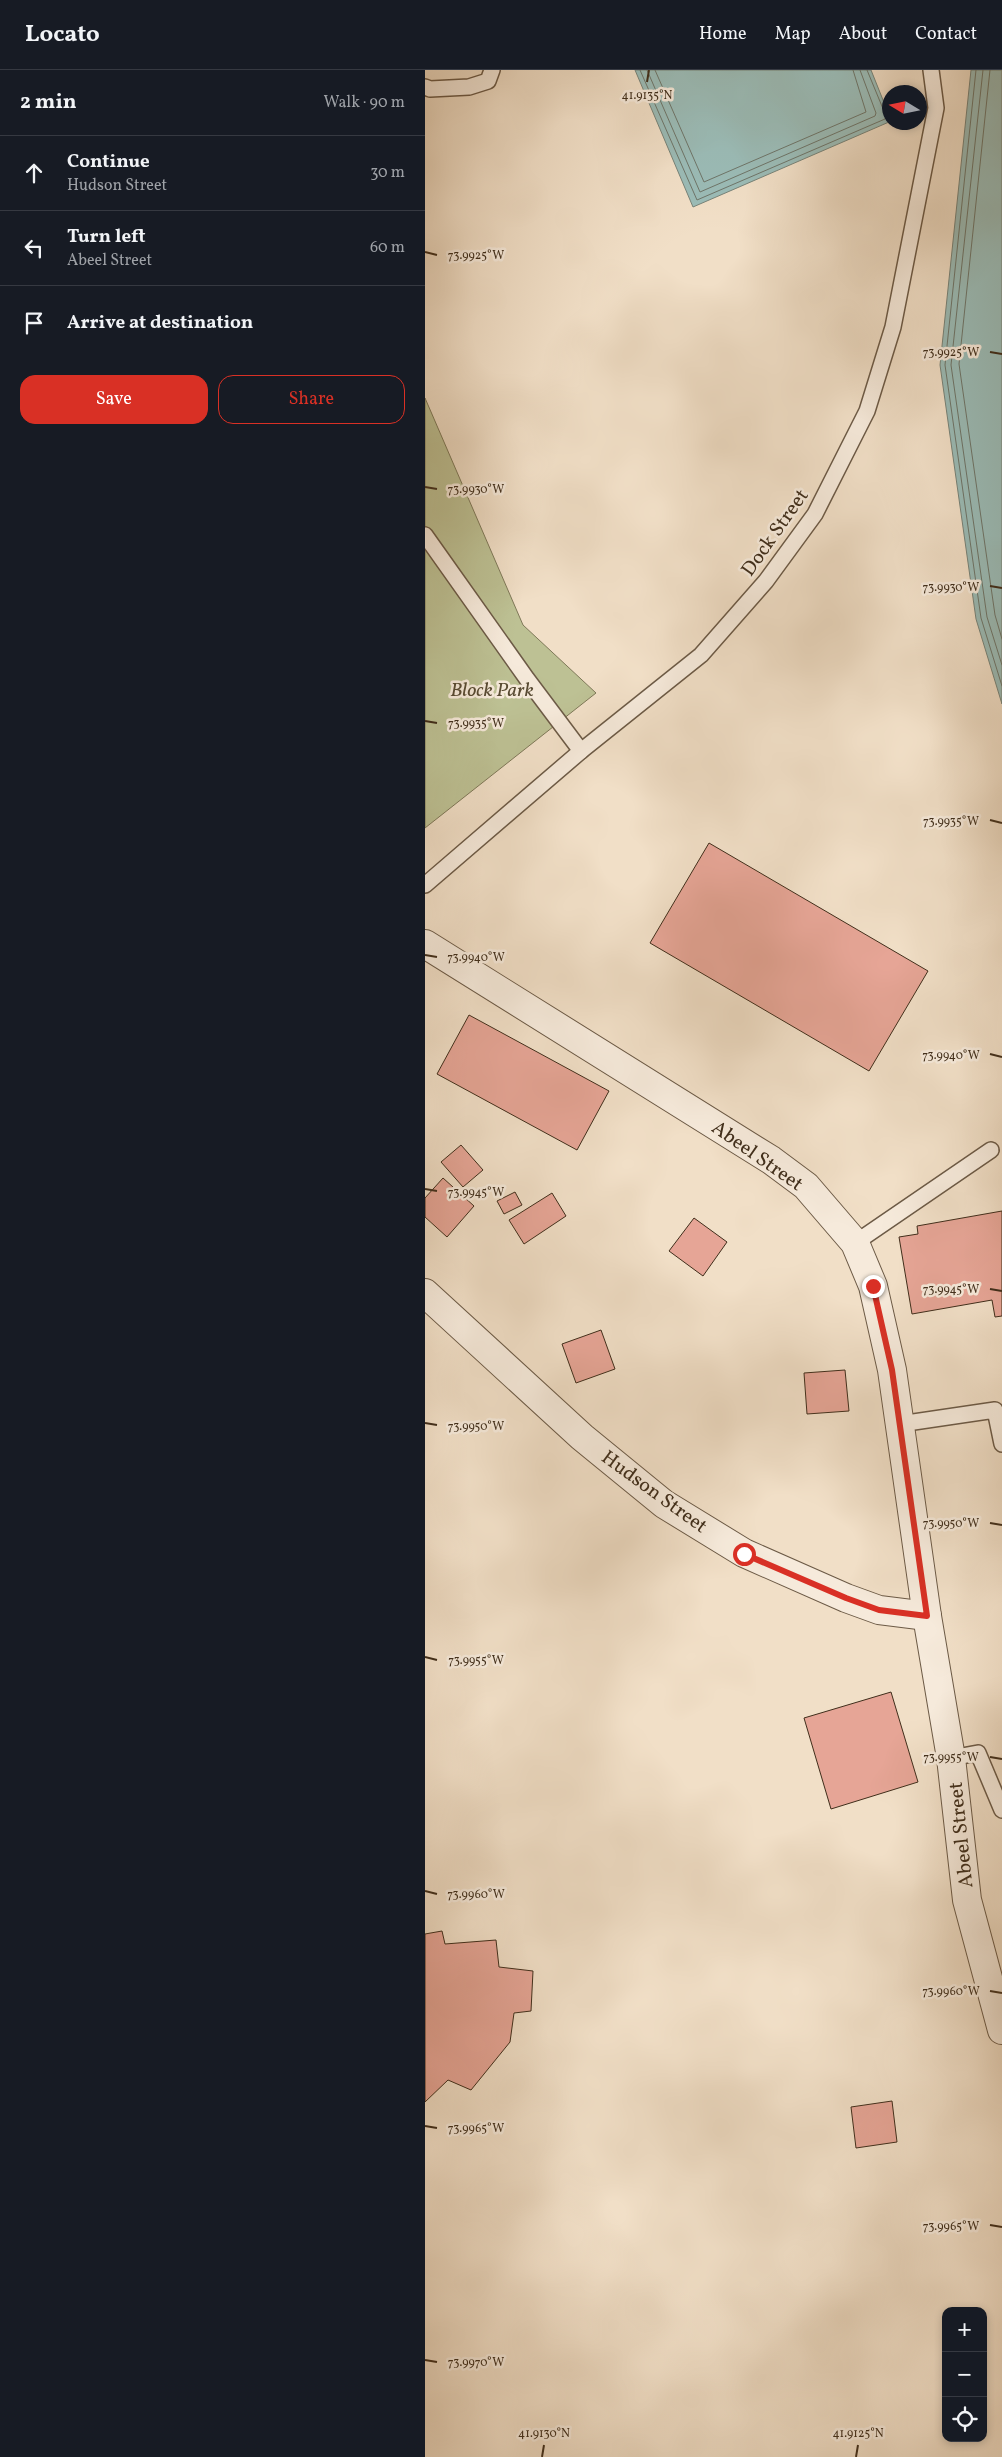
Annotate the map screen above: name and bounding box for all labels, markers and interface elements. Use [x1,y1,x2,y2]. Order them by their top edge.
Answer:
text: Locato [25,18,100,52]
text: Home [699,22,747,47]
text: Map [775,22,811,47]
text: About [839,22,887,47]
text: Contact [915,22,977,47]
north arrow [882,85,927,130]
text: 2 min [20,88,77,117]
text: 41.9135°N [622,88,673,104]
text: Walk · 90 m [323,92,405,114]
text: Continue [67,149,150,175]
icon: ahead [20,159,48,187]
text: 30 m [370,162,405,184]
text: Hudson Street [67,175,167,197]
text: Turn left [67,224,146,250]
icon: left [20,234,48,262]
text: 60 m [370,237,405,259]
text: 73.9925°W [448,248,504,264]
text: Abeel Street [67,250,152,272]
icon: arrive [20,309,48,337]
text: Arrive at destination [67,310,253,336]
text: 73.9925°W [923,345,979,361]
button: Save [20,375,208,424]
button: Share [218,375,405,424]
text: 73.9930°W [448,482,504,498]
street label: Dock Street [735,484,816,583]
text: 73.9930°W [923,580,979,596]
park label: Block Park [450,677,534,705]
text: 73.9935°W [448,716,504,732]
text: 73.9935°W [923,814,979,830]
text: 73.9940°W [447,950,505,966]
text: 73.9940°W [922,1048,980,1064]
street label: Abeel Street [705,1115,808,1199]
text: 73.9945°W [448,1185,504,1201]
route end [862,1275,885,1298]
text: 73.9945°W [923,1282,979,1298]
text: 73.9950°W [448,1419,504,1435]
street label: Hudson Street [595,1445,713,1541]
text: 73.9950°W [923,1516,979,1532]
route start [733,1543,756,1566]
text: 73.9955°W [448,1653,504,1669]
text: 73.9955°W [923,1750,979,1766]
street label: Abeel Street [943,1780,981,1889]
text: 73.9960°W [447,1887,505,1903]
text: 73.9960°W [922,1984,980,2000]
text: 73.9965°W [448,2121,504,2137]
text: 73.9965°W [923,2219,979,2235]
map controls [942,2307,987,2442]
button: + [942,2307,987,2352]
button: − [942,2352,987,2397]
text: 73.9970°W [448,2355,504,2371]
button: locate [942,2397,987,2442]
text: 41.9130°N [518,2426,570,2442]
text: 41.9125°N [832,2426,884,2442]

